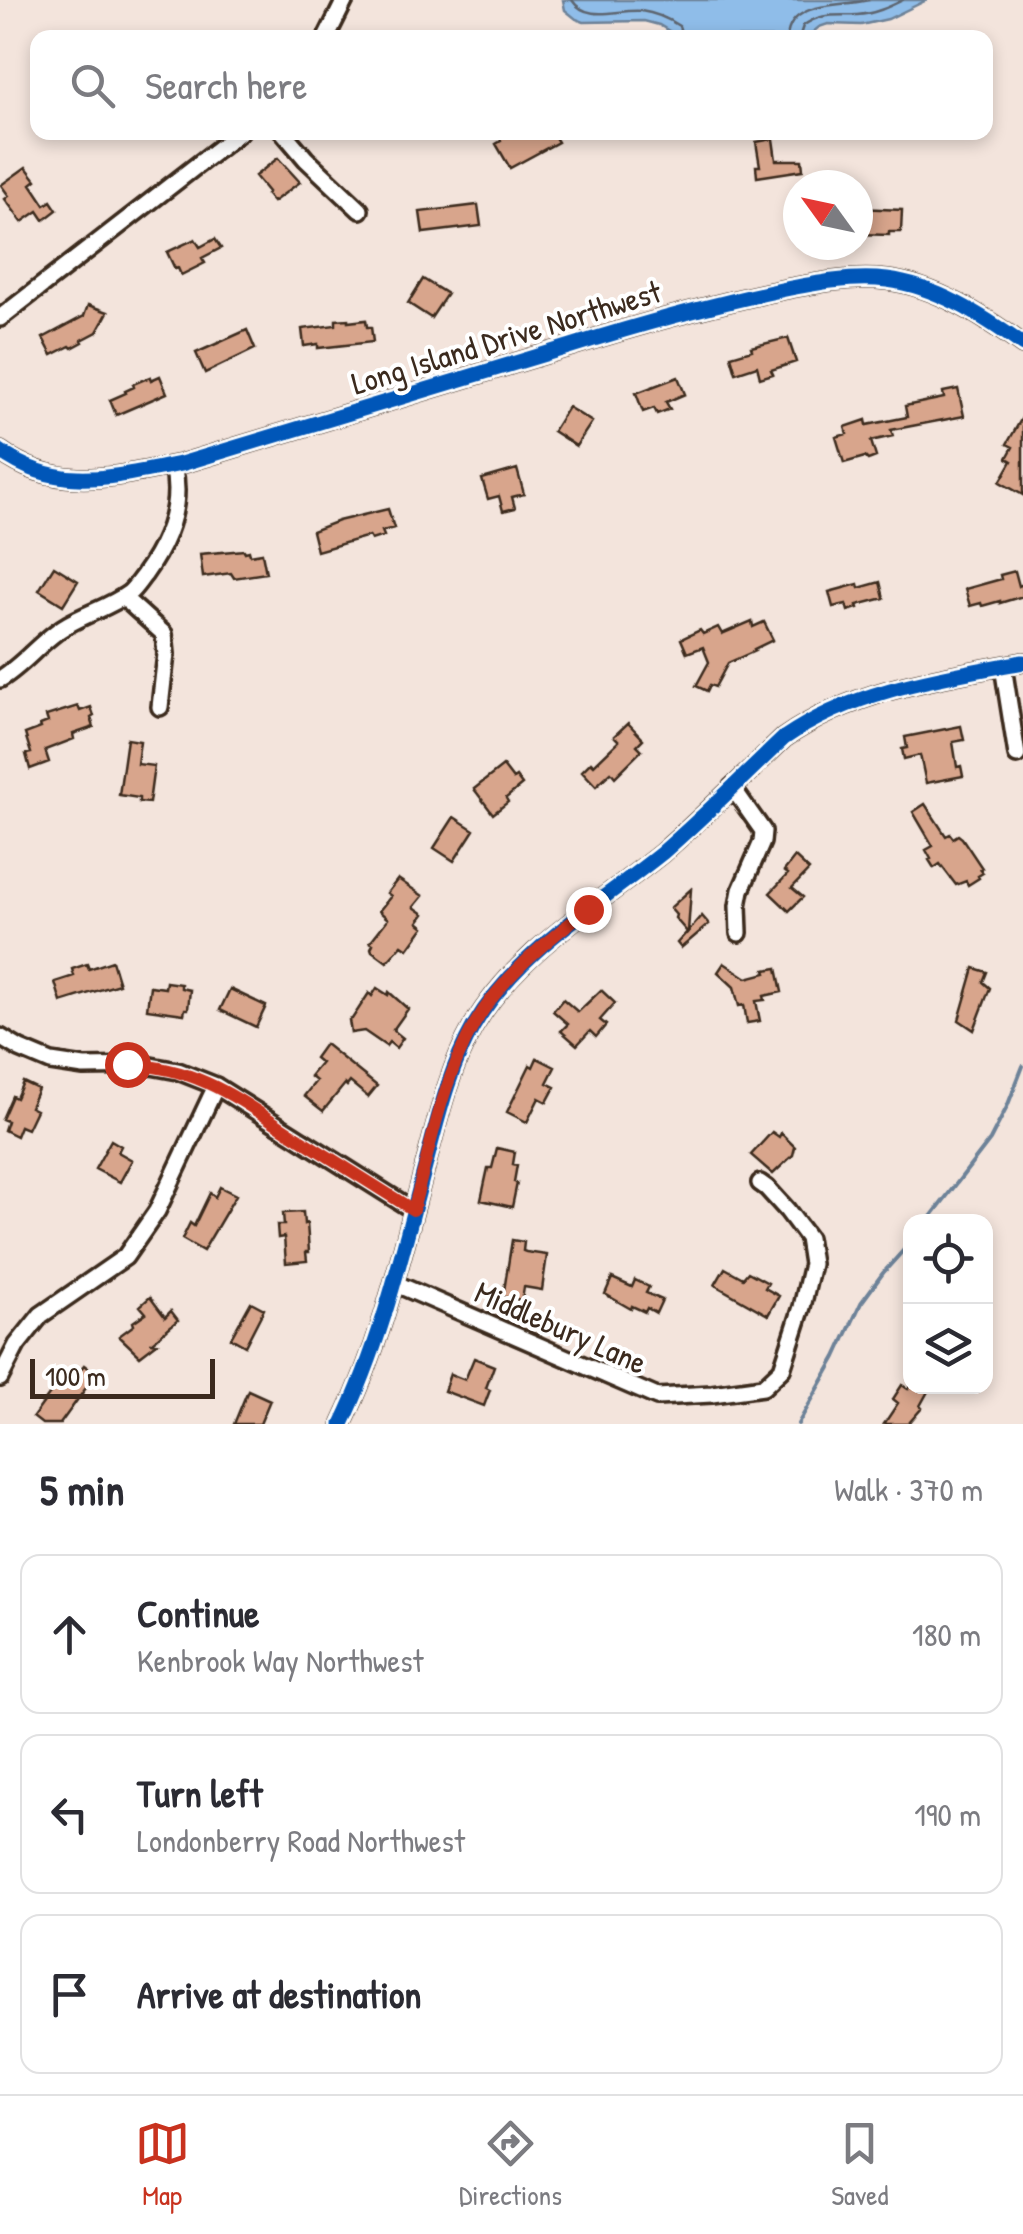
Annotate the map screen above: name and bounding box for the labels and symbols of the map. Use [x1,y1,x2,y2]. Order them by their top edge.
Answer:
north arrow [783,170,873,260]
street label: Long Island Drive Northwest [346,269,667,405]
route end [566,887,612,933]
route start [105,1042,151,1088]
street label: Middlebury Lane [469,1270,654,1384]
scale bar [30,1354,215,1398]

